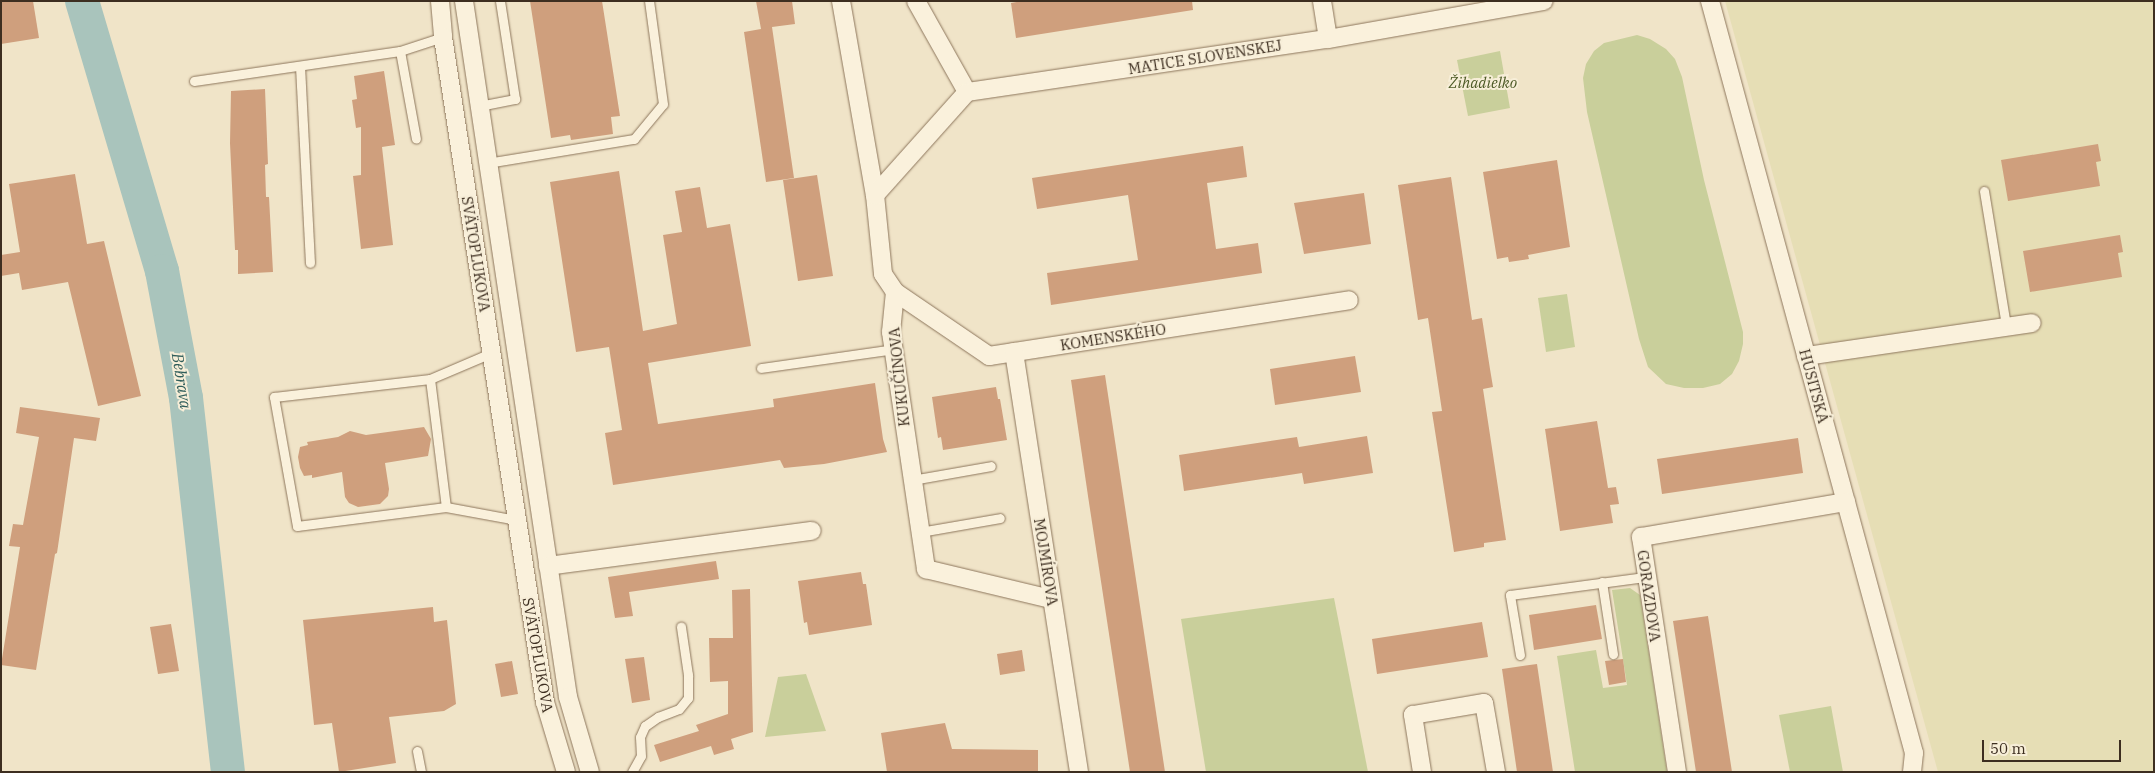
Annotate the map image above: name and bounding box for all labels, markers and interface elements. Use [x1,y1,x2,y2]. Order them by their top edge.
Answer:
street label: MATICE SLOVENSKEJ [1127,36,1283,78]
park label: Žihadielko [1449,74,1517,92]
street label: SVÄTOPLUKOVA [458,195,494,313]
street label: KOMENSKÉHO [1059,320,1167,354]
street label: KUKUČÍNOVA [885,326,913,428]
street label: HUSITSKÁ [1795,347,1833,425]
water label: Bebrava [168,352,196,410]
street label: MOJMÍROVA [1030,517,1062,607]
street label: GORAZDOVA [1634,549,1664,643]
street label: SVÄTOPLUKOVA [519,596,557,714]
scale bar [1985,730,2124,762]
text: 50 m [1990,739,2026,758]

